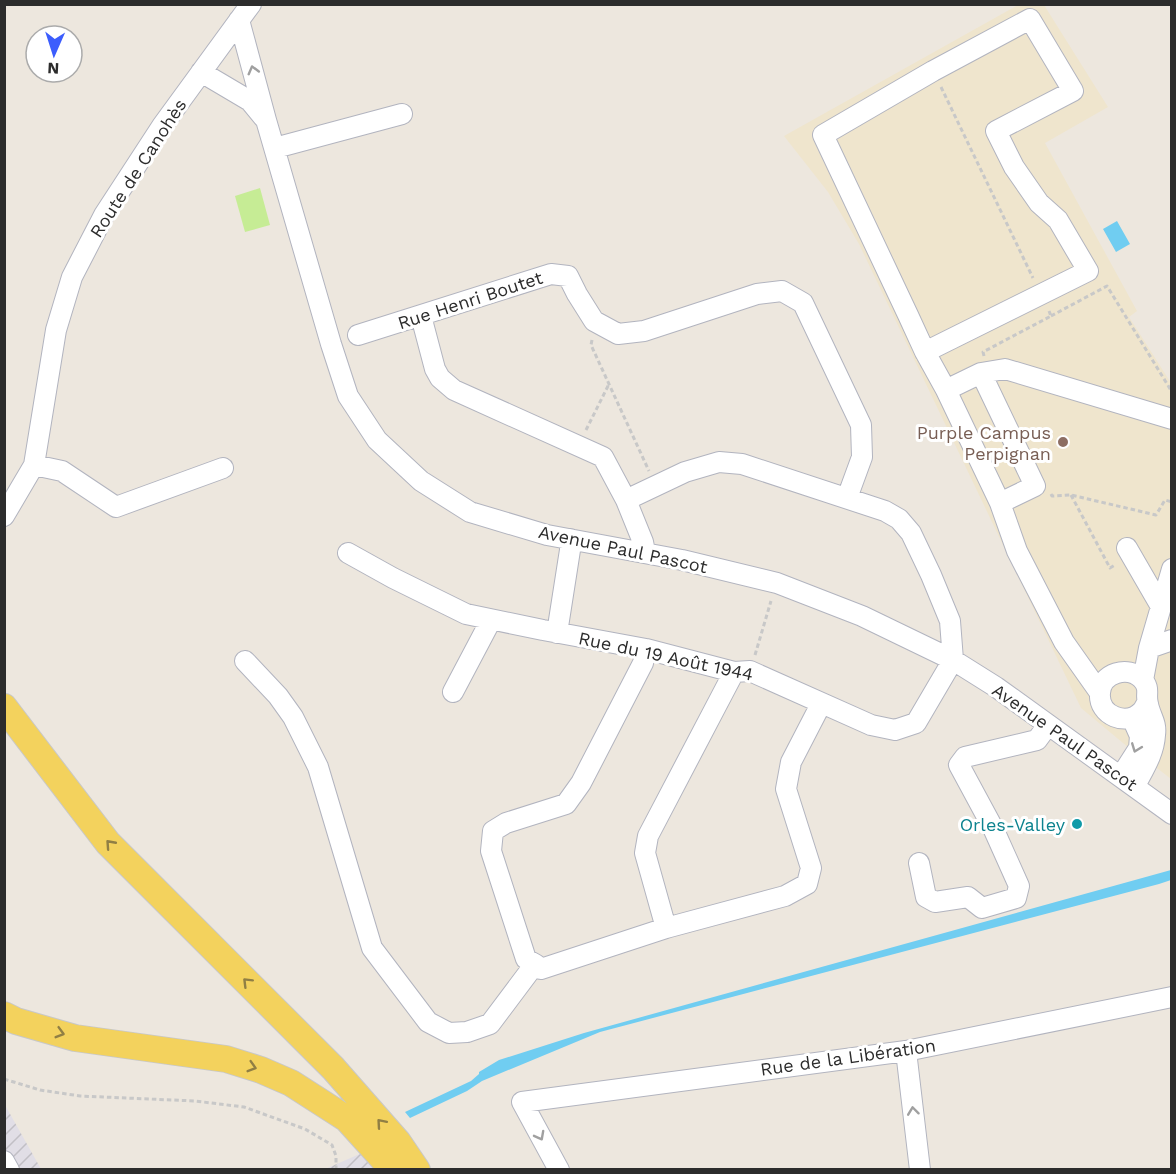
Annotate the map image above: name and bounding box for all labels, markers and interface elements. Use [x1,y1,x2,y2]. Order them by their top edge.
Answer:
north arrow [24,24,84,84]
text: N [47,59,60,78]
one-way arrow [247,65,260,75]
street label: Route de Canohès [85,95,191,241]
street label: Rue Henri Boutet [395,267,546,333]
place label: Purple Campus Perpignan [917,422,1051,464]
marker: Purple Campus Perpignan [1056,435,1070,449]
street label: Avenue Paul Pascot [537,521,710,577]
street label: Rue du 19 Août 1944 [577,627,755,685]
street label: Avenue Paul Pascot [989,679,1142,795]
one-way arrow [1131,741,1143,752]
place label: Orles-Valley [960,814,1066,835]
marker: Orles-Valley [1070,817,1084,831]
one-way arrow [106,840,117,851]
one-way arrow [244,978,255,989]
one-way arrow [54,1026,65,1038]
street label: Rue de la Libération [759,1034,937,1080]
one-way arrow [246,1060,256,1072]
one-way arrow [907,1107,920,1116]
one-way arrow [378,1119,389,1130]
one-way arrow [533,1129,544,1140]

